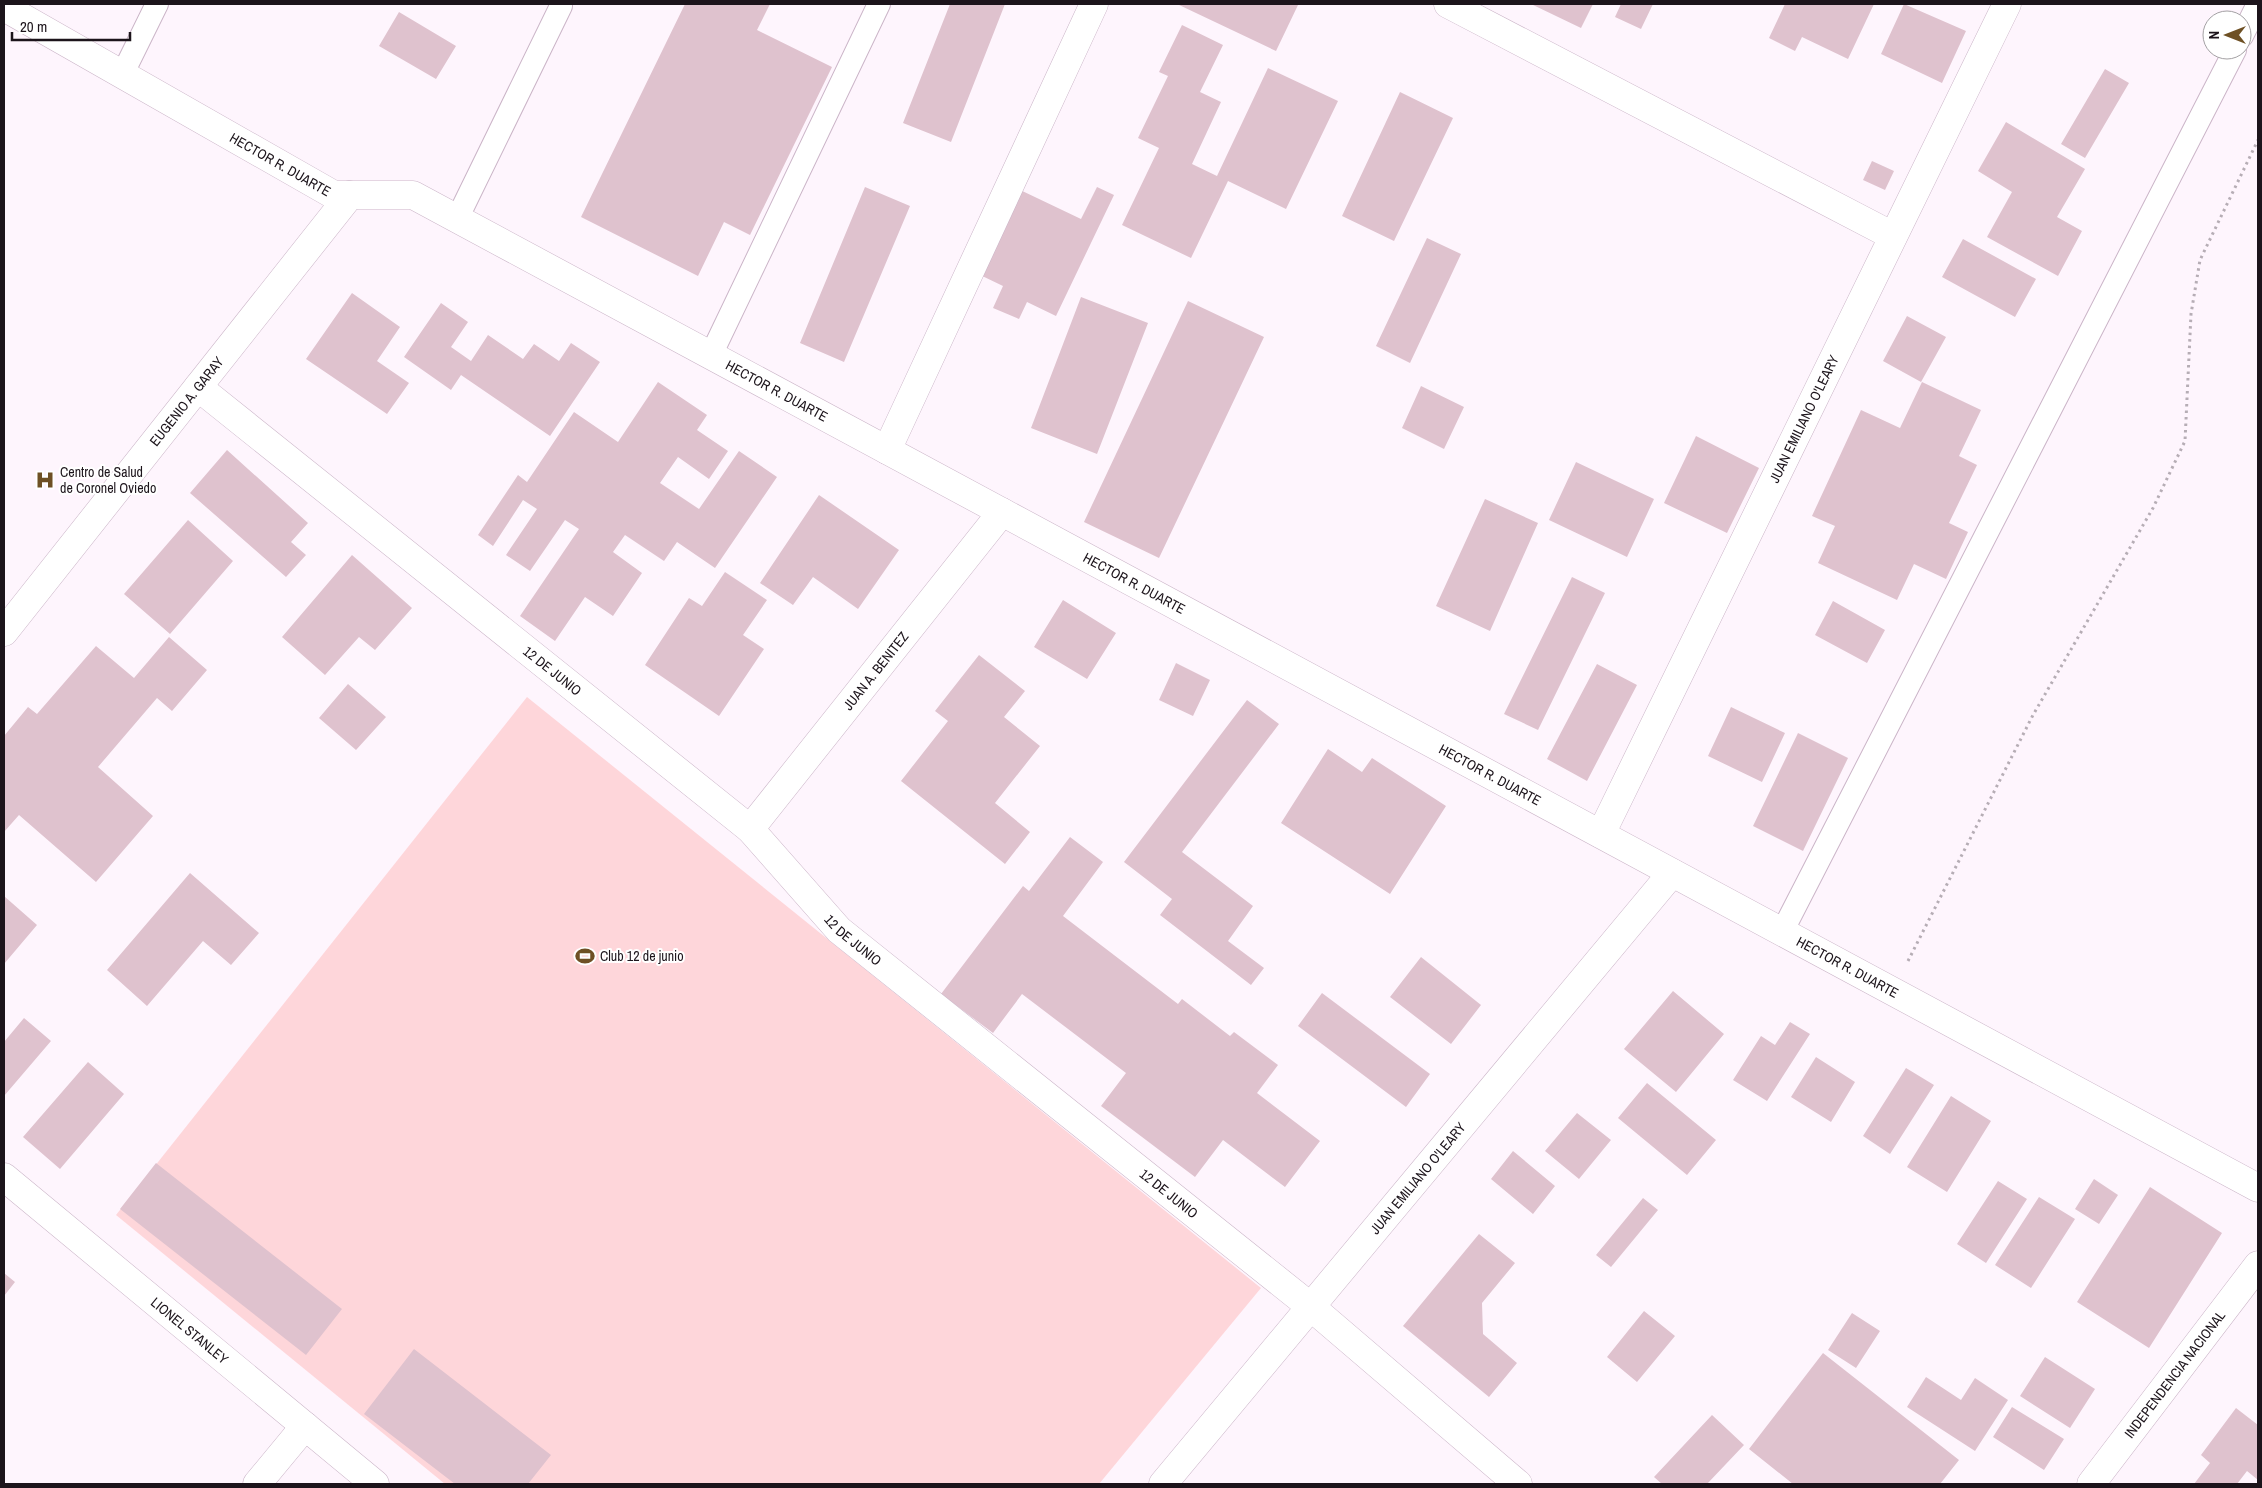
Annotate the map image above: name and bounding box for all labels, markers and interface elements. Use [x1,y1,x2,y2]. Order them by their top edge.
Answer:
scale bar [12,10,130,42]
north arrow [2202,10,2252,60]
text: 20 m [20,16,47,37]
text: N [2205,31,2223,39]
street label: HECTOR R. DUARTE [227,129,334,200]
street label: JUAN EMILIANO O'LEARY [1765,352,1843,486]
street label: EUGENIO A. GARAY [146,353,228,450]
street label: HECTOR R. DUARTE [723,356,831,426]
place label: Centro de Salud de Coronel Oviedo [60,463,156,497]
hospital icon: Centro de Salud de Coronel Oviedo [34,469,56,491]
street label: HECTOR R. DUARTE [1080,548,1189,618]
street label: JUAN A. BENITEZ [839,628,912,714]
street label: 12 DE JUNIO [520,642,585,700]
street label: HECTOR R. DUARTE [1436,740,1544,809]
street label: 12 DE JUNIO [821,911,885,970]
street label: HECTOR R. DUARTE [1793,932,1902,1002]
sports icon: Club 12 de junio [574,945,596,967]
place label: Club 12 de junio [600,947,684,965]
street label: JUAN EMILIANO O'LEARY [1366,1118,1470,1238]
street label: 12 DE JUNIO [1136,1165,1202,1222]
street label: LIONEL STANLEY [147,1293,232,1368]
street label: INDEPENDENCIA NACIONAL [2120,1306,2229,1442]

